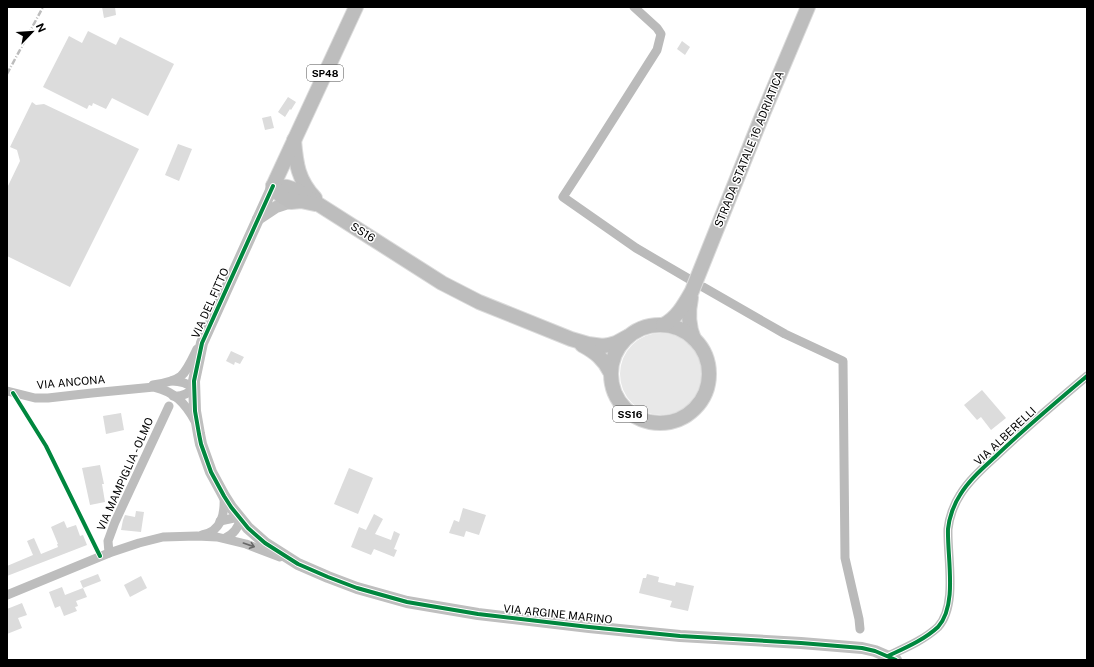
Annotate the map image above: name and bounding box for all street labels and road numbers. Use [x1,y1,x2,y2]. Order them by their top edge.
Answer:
road number: SP48 [307,65,343,81]
street label: STRADA STATALE 16 ADRIATICA [712,69,786,229]
street label: SS16 [349,220,377,244]
street label: VIA DEL FITTO [189,266,231,340]
street label: VIA ANCONA [36,373,106,391]
street label: VIA ALBERELLI [972,404,1038,468]
road number: SS16 [613,406,647,422]
street label: VIA MAMPIGLIA - OLMO [95,416,155,532]
street label: VIA ARGINE MARINO [503,602,613,626]

